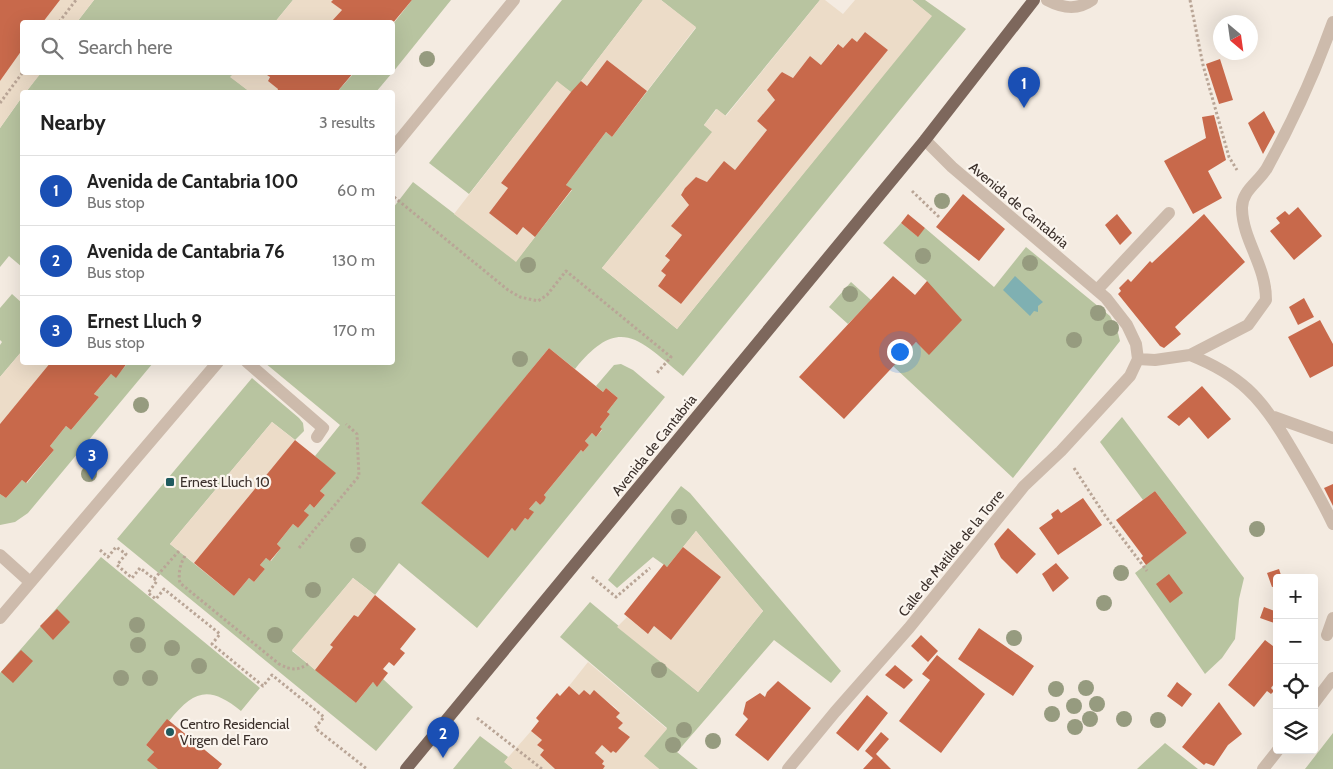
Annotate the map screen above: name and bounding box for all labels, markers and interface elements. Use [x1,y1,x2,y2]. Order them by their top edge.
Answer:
north arrow [1213,15,1258,60]
search box [20,20,395,75]
icon: search [38,34,66,62]
text: Search here [78,36,172,59]
pin: 1 [1008,67,1040,108]
text: Nearby [40,110,106,135]
text: 3 results [319,113,375,132]
street label: Avenida de Cantabria [965,158,1073,252]
text: Avenida de Cantabria 100 [87,170,298,193]
text: 1 [53,181,59,200]
text: 60 m [337,181,375,200]
text: Bus stop [87,193,145,212]
text: Avenida de Cantabria 76 [87,240,285,263]
text: 2 [52,251,60,270]
text: 130 m [332,251,375,270]
text: Bus stop [87,263,145,282]
text: Ernest Lluch 9 [87,310,202,333]
text: 3 [52,321,60,340]
text: 170 m [333,321,375,340]
text: Bus stop [87,333,145,352]
your location [887,339,913,365]
street label: Avenida de Cantabria [608,391,700,499]
pin: 3 [76,439,108,480]
place label: Ernest Lluch 10 [180,473,270,491]
marker: Ernest Lluch 10 [164,476,176,488]
street label: Calle de Matilde de la Torre [894,486,1008,620]
map controls [1273,574,1318,754]
button: + [1273,574,1318,619]
button: − [1273,619,1318,664]
button: locate [1273,664,1318,709]
button: layers [1273,709,1318,754]
place label: Centro Residencial Virgen del Faro [180,715,290,749]
pin: 2 [427,717,459,758]
marker: Centro Residencial Virgen del Faro [164,726,176,738]

